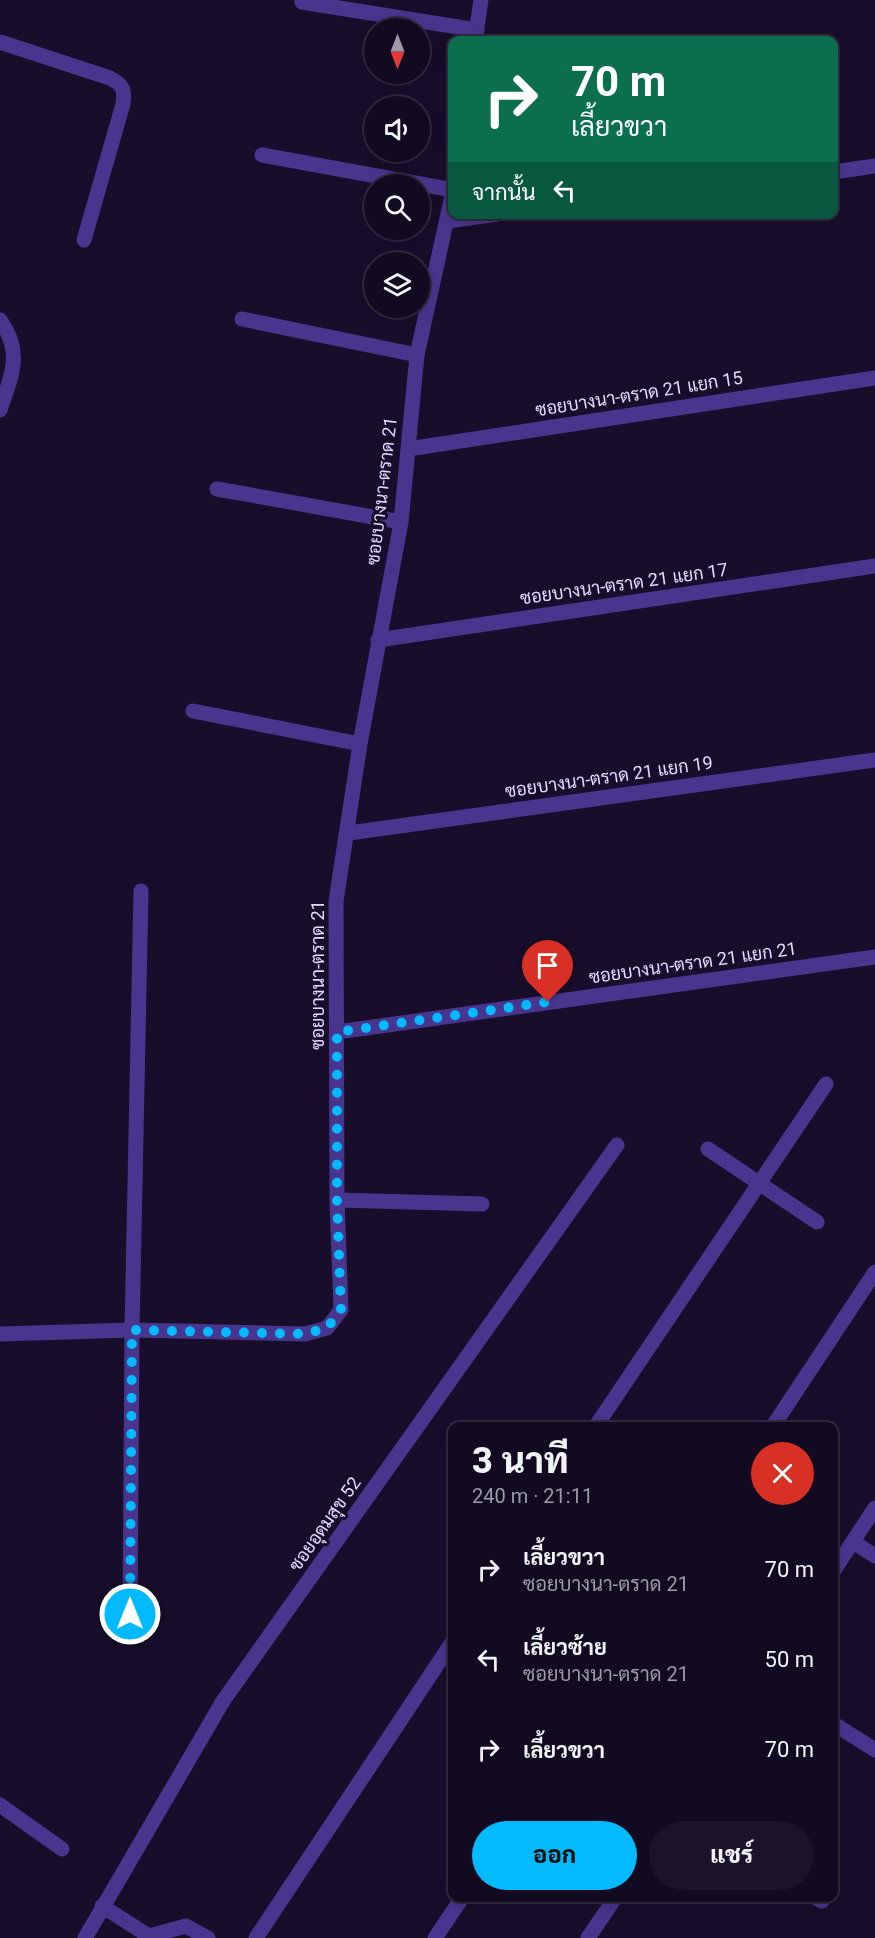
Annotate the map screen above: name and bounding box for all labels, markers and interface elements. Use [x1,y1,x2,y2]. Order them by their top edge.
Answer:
north arrow [364,18,430,84]
map controls [364,18,430,318]
text: 70 m [571,57,666,106]
icon: right [472,60,550,138]
button: sound [364,96,430,162]
text: เลี้ยวขวา [571,111,667,143]
button: search [364,174,430,240]
icon: left [548,174,581,207]
text: จากนั้น [472,180,536,205]
button: layers [364,252,430,318]
street label: ซอยบางนา-ตราด 21 แยก 15 [534,367,744,420]
street label: ซอยบางนา-ตราด 21 [362,416,401,566]
street label: ซอยบางนา-ตราด 21 แยก 17 [519,559,729,608]
street label: ซอยบางนา-ตราด 21 แยก 19 [504,752,714,801]
street label: ซอยบางนา-ตราด 21 [307,900,328,1050]
street label: ซอยบางนา-ตราด 21 แยก 21 [588,938,798,987]
pin [522,940,573,1002]
icon: arrive [531,949,564,982]
text: 3 นาที [472,1440,569,1482]
button: close [751,1442,814,1505]
street label: ซอยอุดมสุข 52 [284,1473,366,1576]
text: 240 m · 21:11 [472,1484,593,1508]
text: เลี้ยวขวา [523,1545,605,1570]
icon: right [472,1553,505,1586]
text: 70 m [765,1557,814,1582]
text: ซอยบางนา-ตราด 21 [523,1572,689,1596]
position arrow [98,1582,162,1646]
text: เลี้ยวซ้าย [523,1635,607,1660]
icon: left [472,1643,505,1676]
text: 50 m [765,1647,814,1672]
text: ซอยบางนา-ตราด 21 [523,1662,689,1686]
icon: right [472,1733,505,1766]
text: 70 m [765,1737,814,1762]
text: เลี้ยวขวา [523,1738,605,1763]
button: ออก [472,1821,637,1890]
button: แชร์ [649,1821,814,1890]

